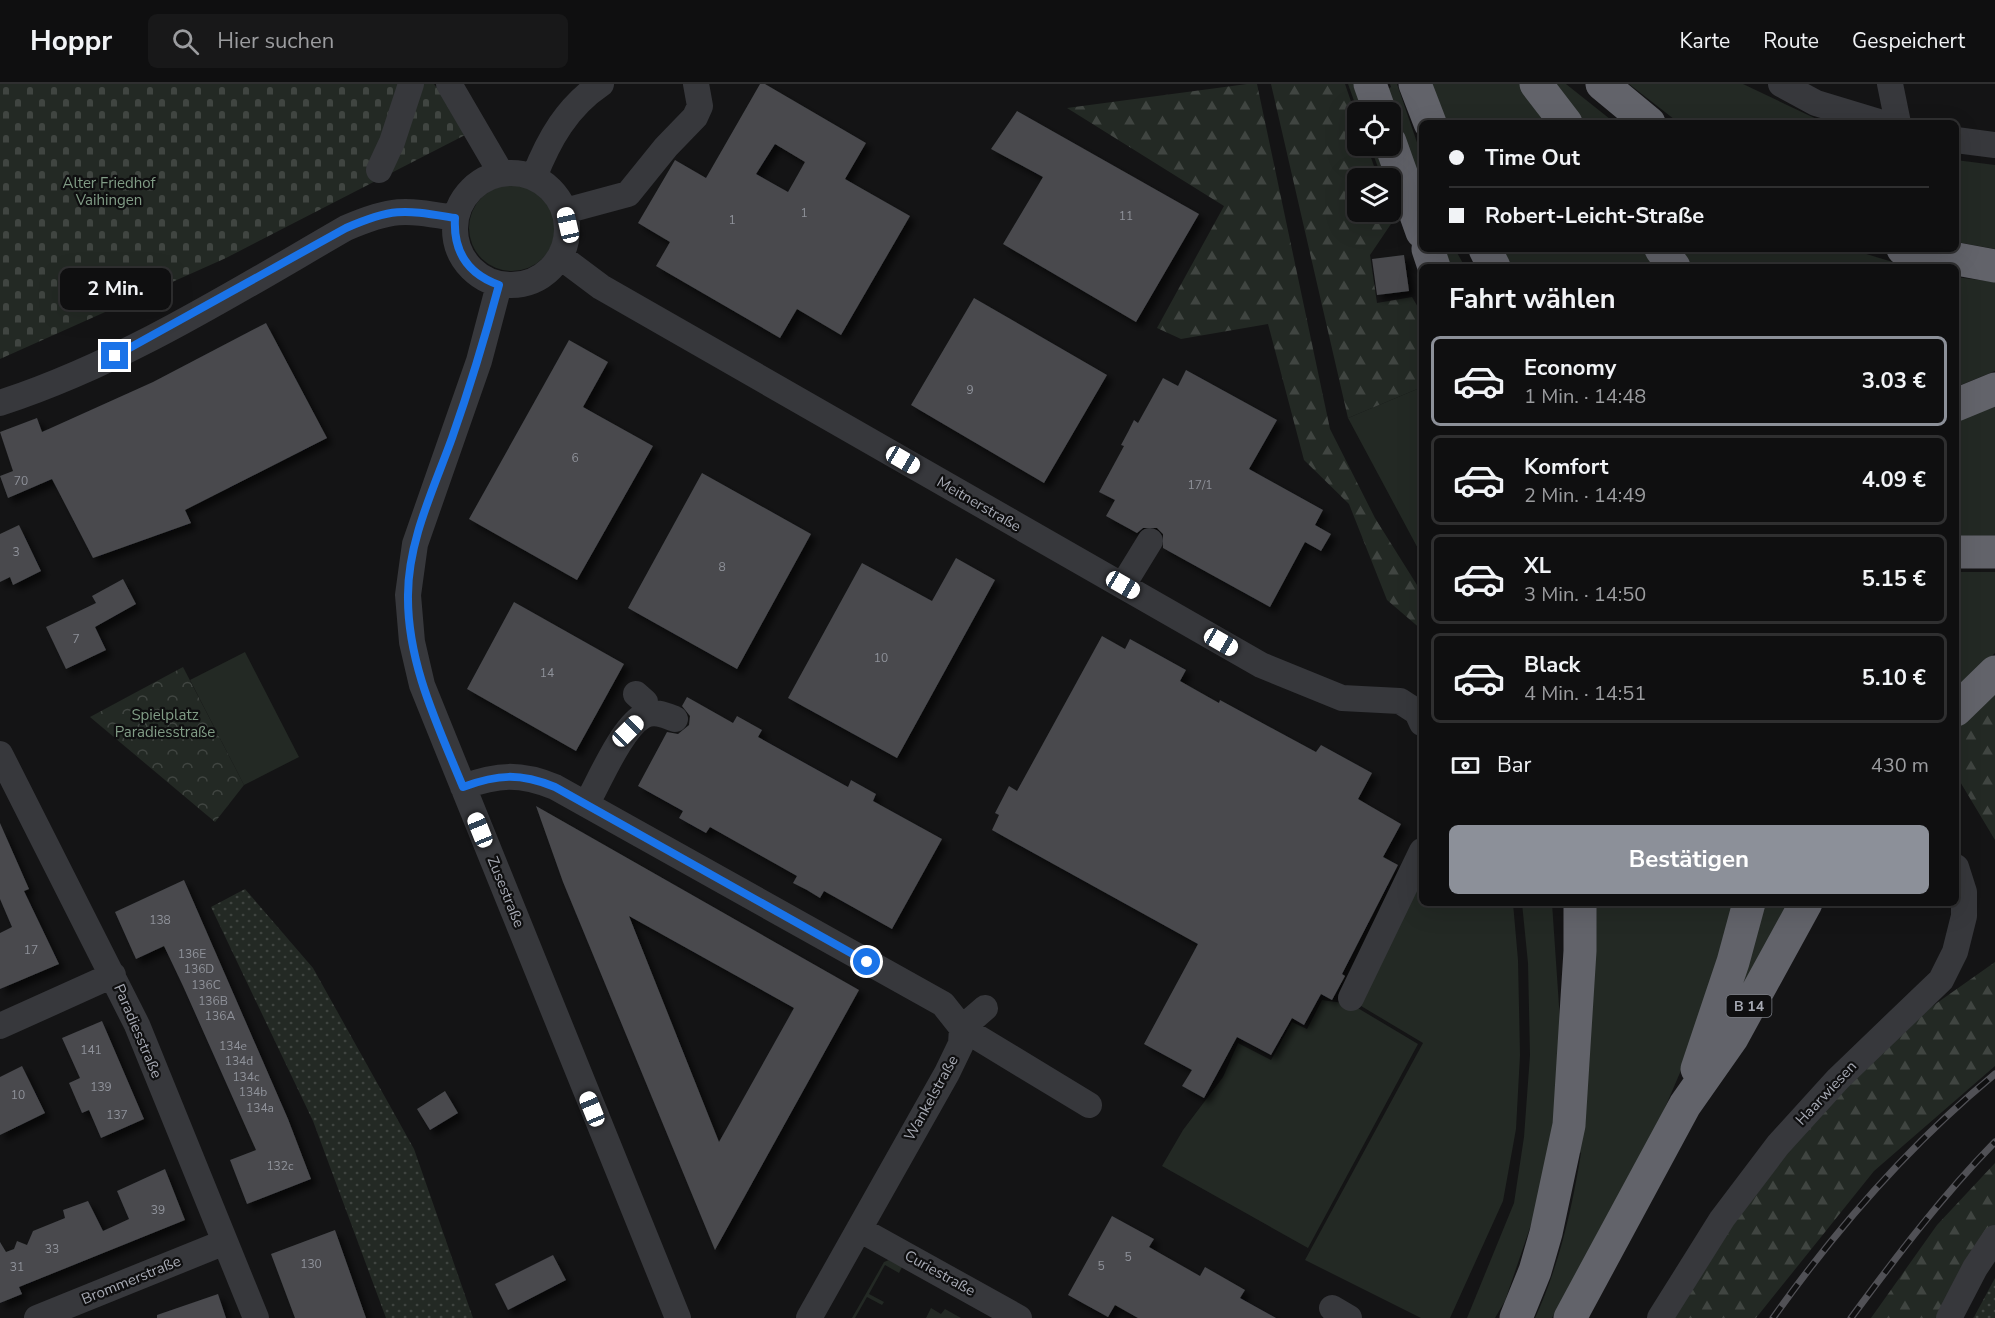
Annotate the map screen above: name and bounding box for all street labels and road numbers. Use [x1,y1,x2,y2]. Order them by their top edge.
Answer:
street label: Meitnerstraße [933,472,1025,536]
street label: Zusestraße [483,853,529,931]
street label: Paradiesstraße [109,981,167,1081]
road number: B 14 [1726,995,1772,1017]
street label: Wankelstraße [899,1052,963,1144]
street label: Haarwiesen [1791,1057,1861,1129]
street label: Curiestraße [901,1245,979,1301]
street label: Brommerstraße [78,1251,184,1309]

